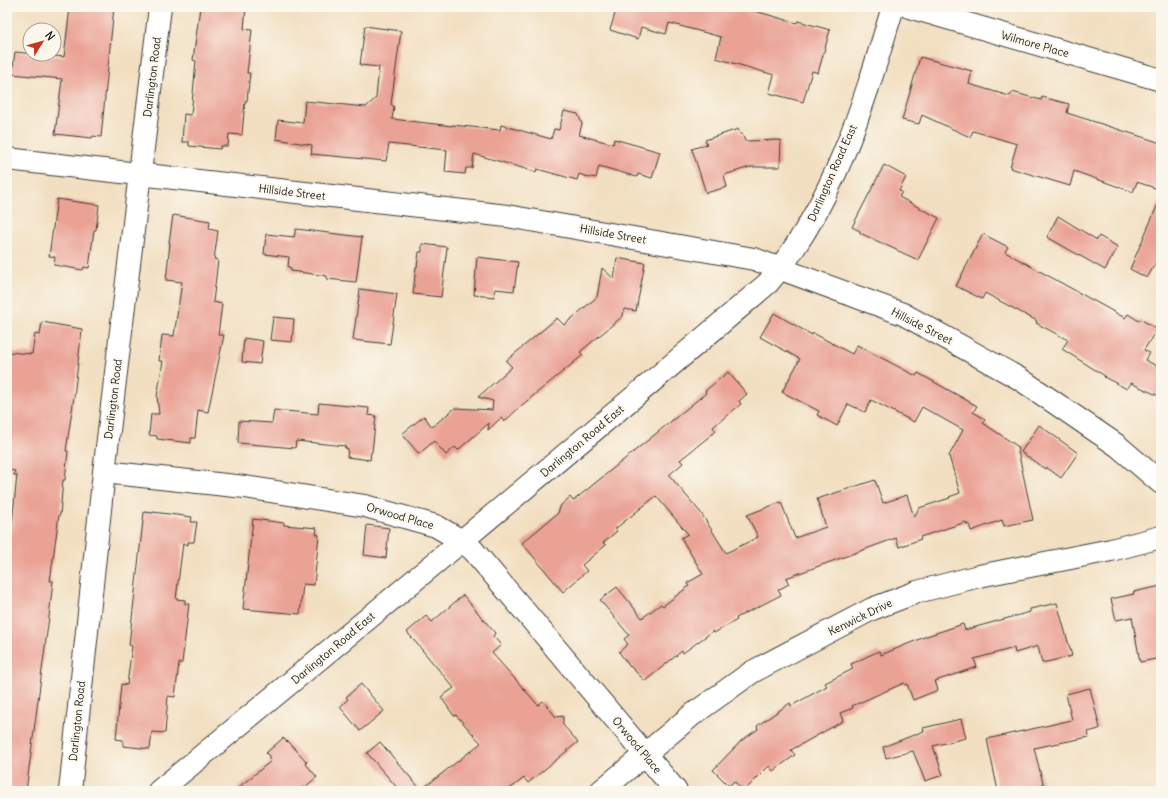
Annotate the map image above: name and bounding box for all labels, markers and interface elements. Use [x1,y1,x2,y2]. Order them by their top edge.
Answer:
north arrow [22,22,62,62]
street label: Wilmore Place [999,28,1071,60]
text: N [42,29,58,43]
street label: Darlington Road [140,36,164,118]
street label: Darlington Road East [804,122,860,224]
street label: Hillside Street [258,181,326,203]
street label: Hillside Street [579,221,648,247]
street label: Hillside Street [889,305,955,348]
street label: Darlington Road [101,358,125,440]
street label: Darlington Road East [537,402,627,480]
street label: Orwood Place [365,500,436,532]
street label: Kenwick Drive [826,595,894,639]
street label: Darlington Road East [288,609,378,687]
street label: Darlington Road [66,680,88,762]
street label: Orwood Place [609,714,665,776]

